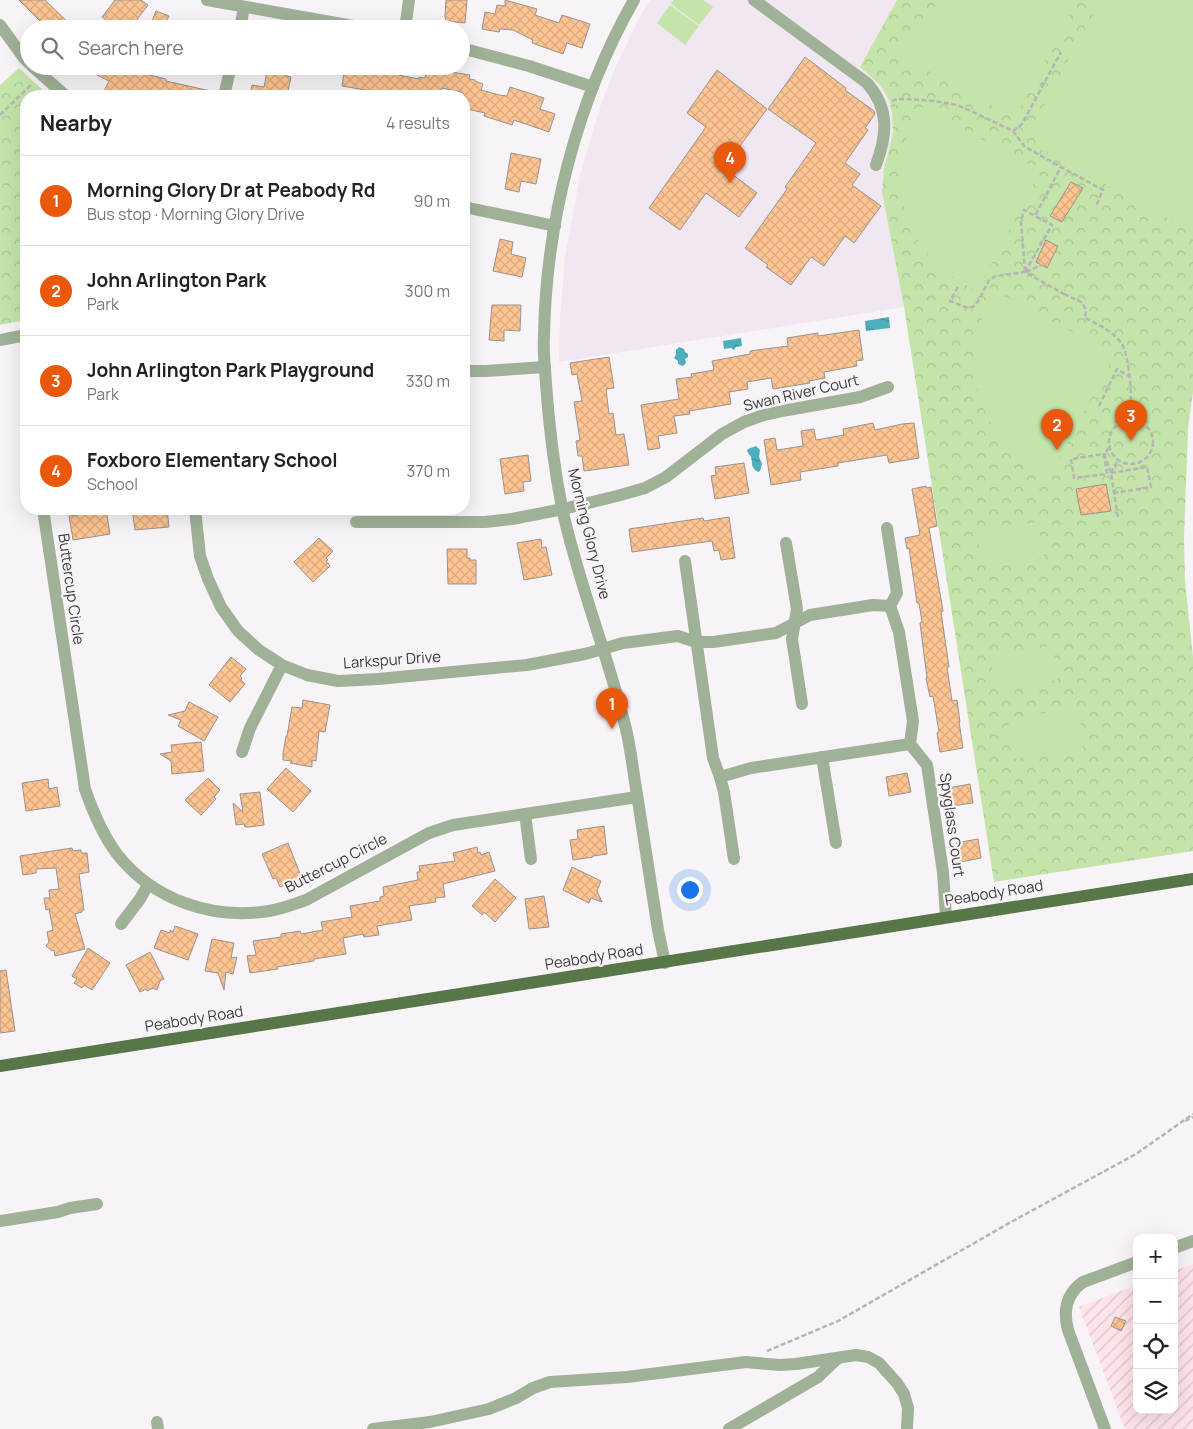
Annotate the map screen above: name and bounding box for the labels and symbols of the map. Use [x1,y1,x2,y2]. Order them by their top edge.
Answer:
pin: 4 [714,142,746,183]
street label: Swan River Court [741,369,861,416]
pin: 3 [1115,400,1147,441]
pin: 2 [1041,409,1073,450]
street label: Morning Glory Drive [563,466,616,602]
street label: Buttercup Circle [53,532,90,646]
street label: Larkspur Drive [342,646,442,673]
pin: 1 [596,688,628,729]
street label: Spyglass Court [935,772,970,878]
street label: Buttercup Circle [281,828,391,897]
street label: Peabody Road [943,874,1044,911]
your location [677,877,703,903]
street label: Peabody Road [543,938,644,975]
street label: Peabody Road [143,1000,244,1037]

